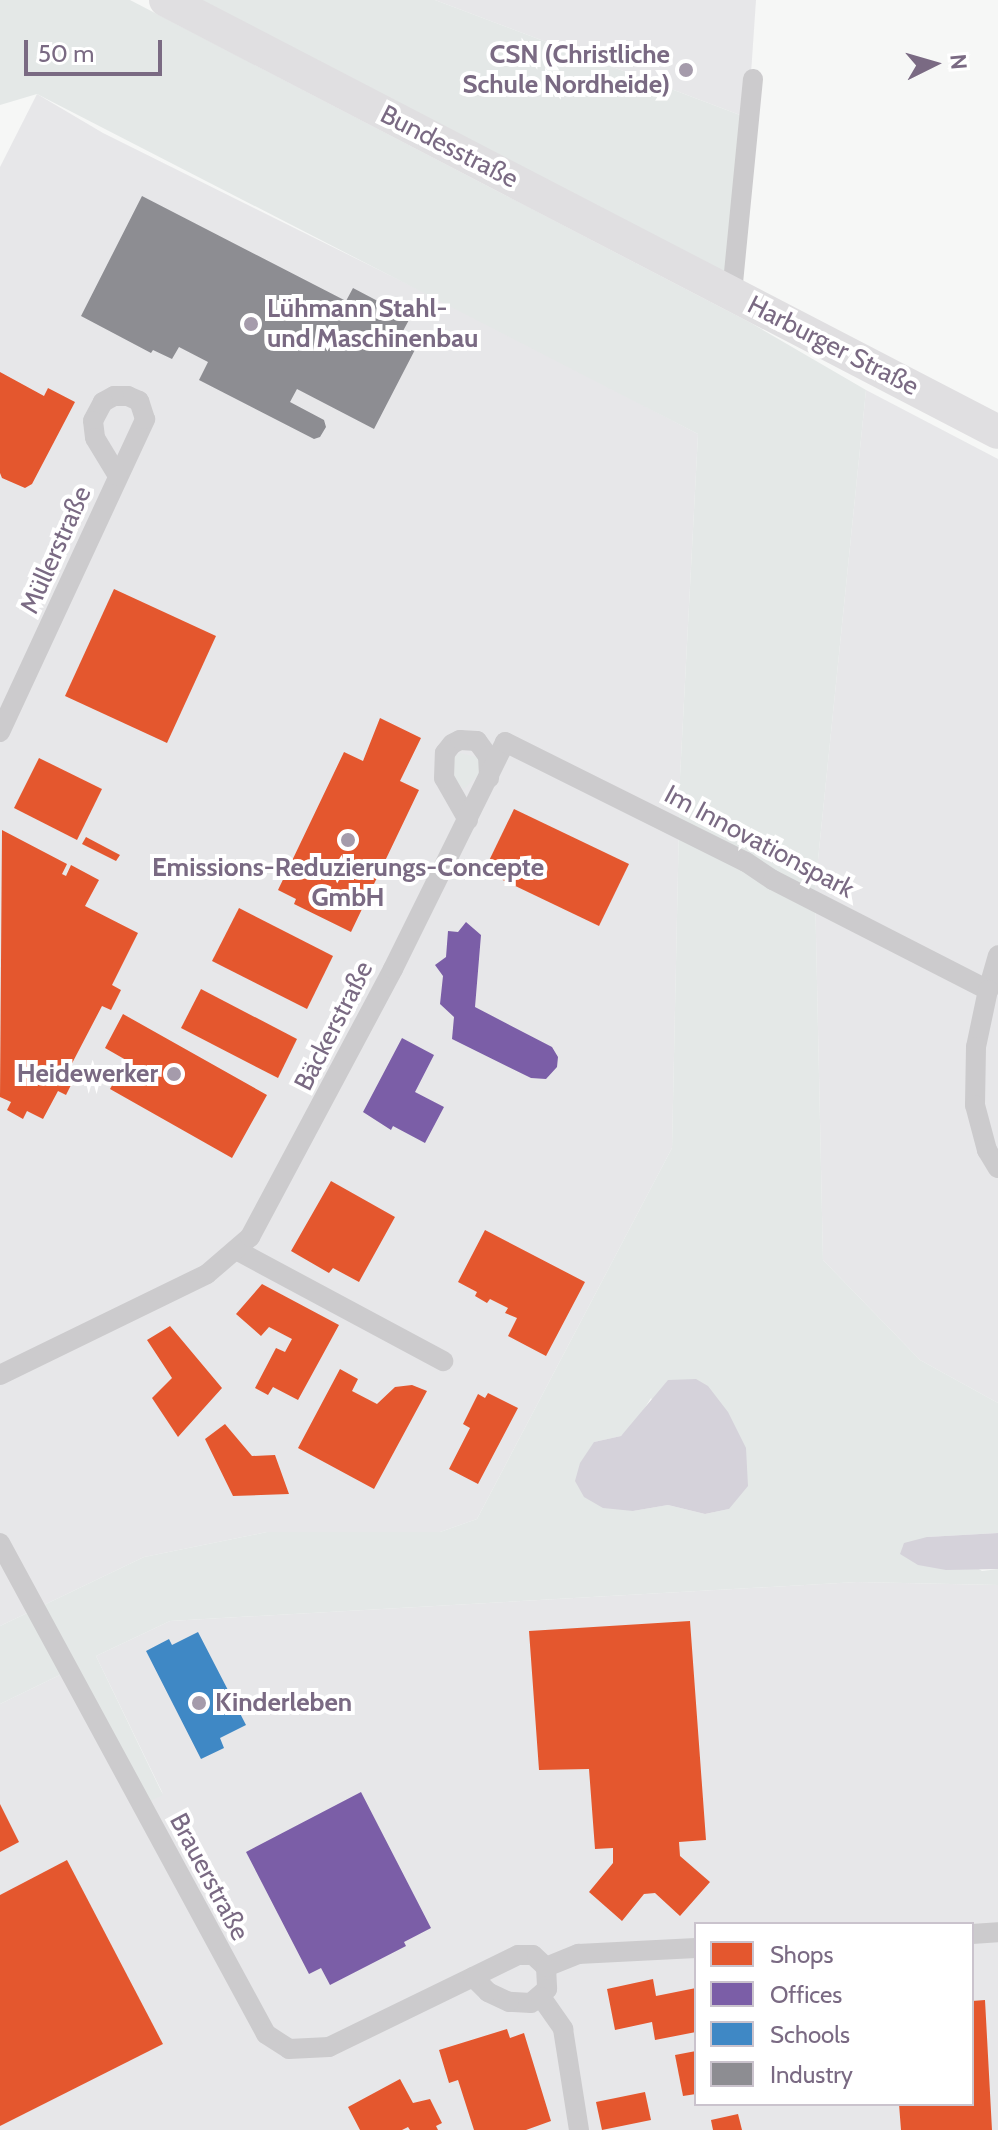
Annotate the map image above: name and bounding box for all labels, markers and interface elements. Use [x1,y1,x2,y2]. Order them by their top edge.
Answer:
scale bar [28,24,166,74]
north arrow [894,24,974,104]
text: 50 m [38,39,94,68]
place label: CSN (Christliche Schule Nordheide) [462,39,670,100]
text: N [944,53,973,71]
marker: CSN (Christliche Schule Nordheide) [677,61,695,79]
street label: Bundesstraße [375,99,523,195]
street label: Harburger Straße [742,290,924,402]
place label: Lühmann Stahl- und Maschinenbau [267,293,478,354]
marker: Lühmann Stahl- und Maschinenbau [242,315,260,333]
street label: Müllerstraße [14,481,98,619]
street label: Im Innovationspark [659,779,859,905]
marker: Emissions-Reduzierungs-Concepte GmbH [339,831,357,849]
place label: Emissions-Reduzierungs-Concepte GmbH [152,852,544,914]
street label: Bäckerstraße [288,956,380,1096]
place label: Heidewerker [17,1058,158,1090]
marker: Heidewerker [165,1065,183,1083]
place label: Kinderleben [215,1687,352,1719]
marker: Kinderleben [190,1694,208,1712]
street label: Brauerstraße [163,1808,255,1946]
legend [694,1922,974,2106]
text: Shops [770,1940,833,1969]
text: Offices [770,1980,842,2009]
text: Schools [770,2020,850,2049]
text: Industry [770,2060,853,2089]

